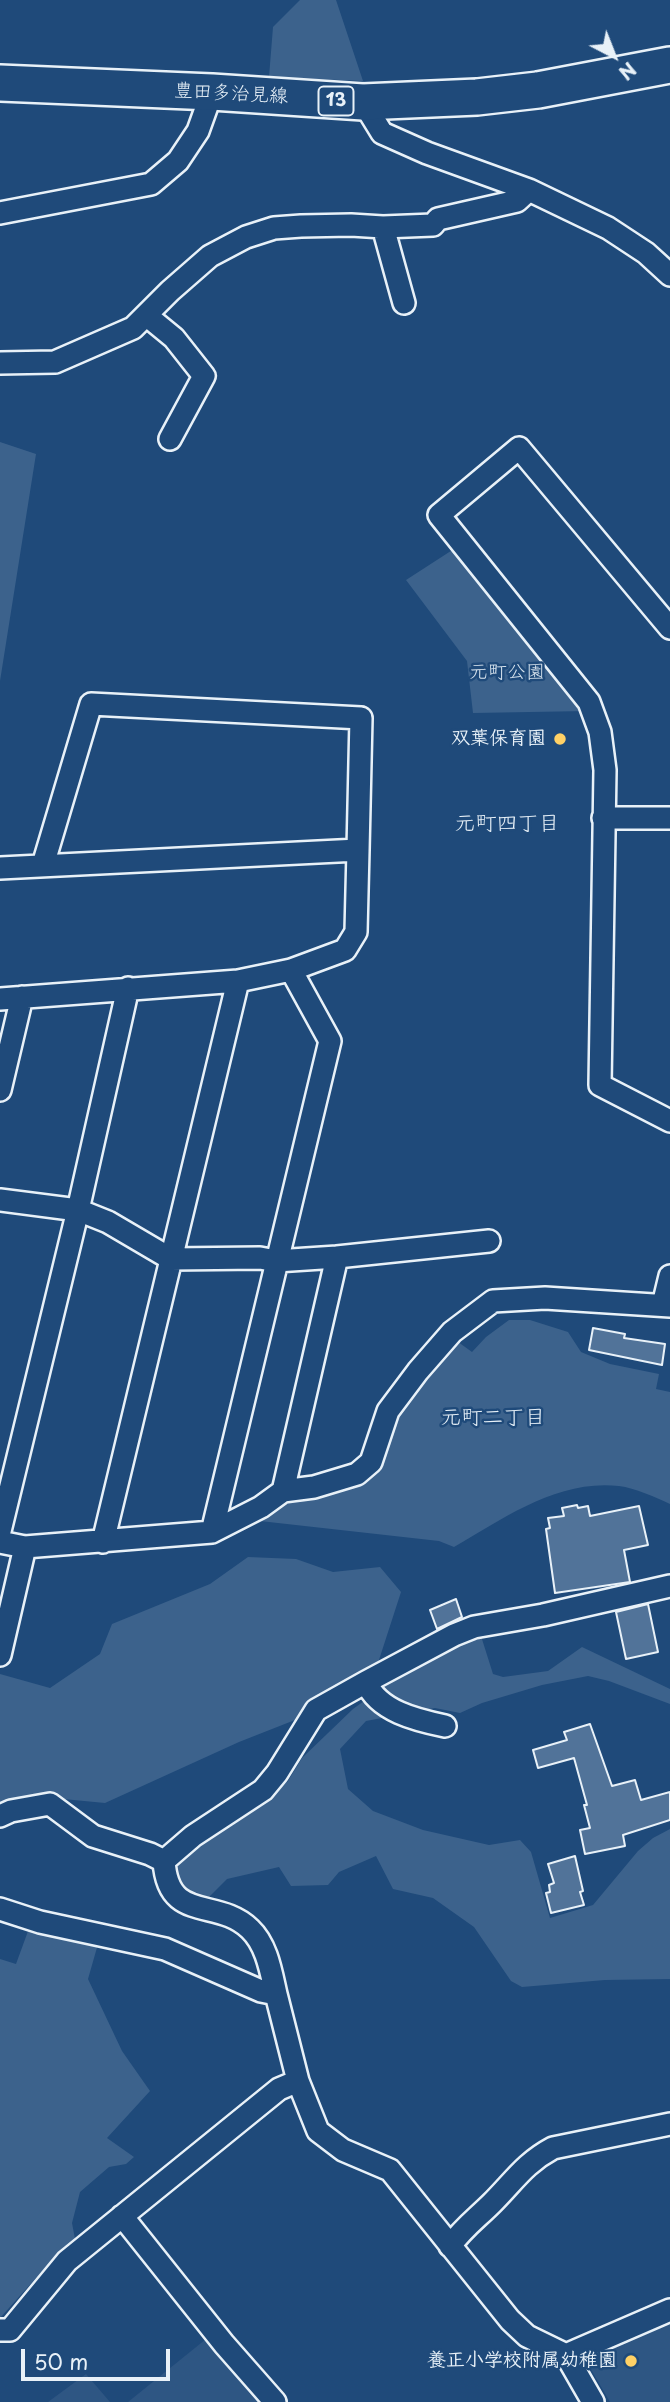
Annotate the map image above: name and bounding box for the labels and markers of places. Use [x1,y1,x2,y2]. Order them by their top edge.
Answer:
place label: 双葉保育園 [451,728,546,750]
marker: 双葉保育園 [552,731,568,747]
place label: 養正小学校附属幼稚園 [427,2350,617,2372]
marker: 養正小学校附属幼稚園 [623,2353,639,2369]

